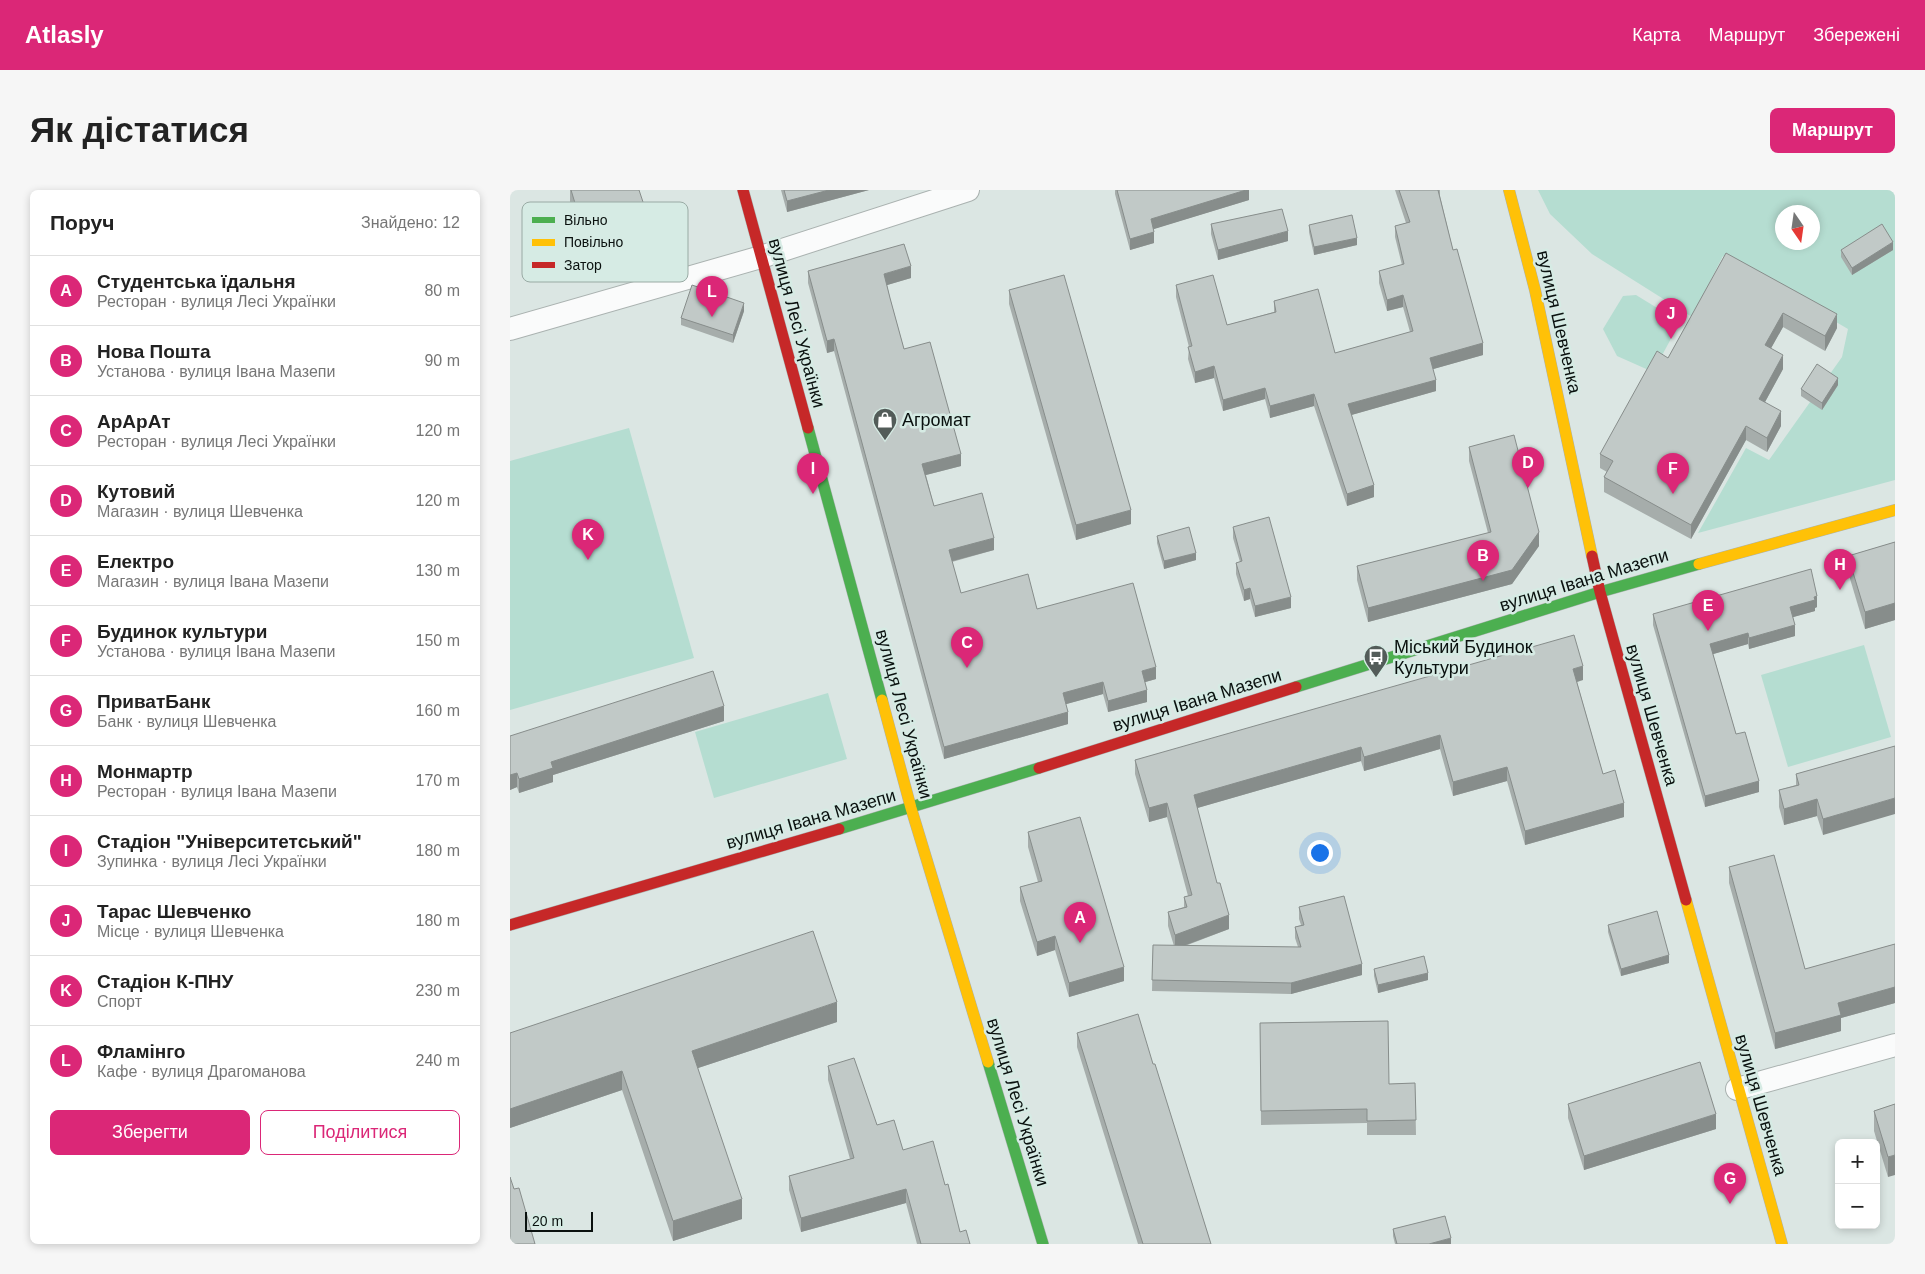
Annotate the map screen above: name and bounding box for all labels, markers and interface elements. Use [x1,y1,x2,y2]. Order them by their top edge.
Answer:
text: Atlasly [25,21,104,48]
text: Карта [1632,25,1680,45]
text: Маршрут [1708,25,1785,45]
text: Збережені [1813,25,1900,45]
button: Маршрут [1770,108,1895,153]
text: Як дістатися [30,110,249,149]
legend [522,202,688,282]
north arrow [1775,205,1820,250]
text: Поруч [50,211,114,234]
text: Вільно [564,212,608,228]
text: Знайдено: 12 [361,214,460,231]
text: Повільно [564,234,624,250]
street label: вулиця Лесі Українки [765,236,829,410]
street label: вулиця Шевченка [1533,248,1585,396]
text: Затор [564,257,602,273]
text: Студентська їдальня [97,271,296,292]
pin: L [696,276,728,317]
text: A [60,282,72,299]
text: 80 m [424,282,460,299]
text: Ресторан · вулиця Лесі Українки [97,293,336,310]
pin: J [1655,298,1687,339]
text: Нова Пошта [97,341,211,362]
text: B [60,352,72,369]
text: 90 m [424,352,460,369]
text: Установа · вулиця Івана Мазепи [97,363,335,380]
shop icon: Агромат [872,407,898,441]
place label: Агромат [902,410,971,430]
text: АрАрАт [97,411,170,432]
text: C [60,422,72,439]
text: 120 m [416,422,460,439]
text: Ресторан · вулиця Лесі Українки [97,433,336,450]
pin: D [1512,447,1544,488]
pin: I [797,453,829,494]
pin: F [1657,453,1689,494]
text: Кутовий [97,481,175,502]
text: D [60,492,72,509]
text: 120 m [416,492,460,509]
text: Магазин · вулиця Шевченка [97,503,303,520]
pin: K [572,519,604,560]
pin: B [1467,540,1499,581]
street label: вулиця Івана Мазепи [1497,545,1671,615]
pin: H [1824,549,1856,590]
text: Електро [97,551,174,572]
text: E [61,562,71,579]
text: 130 m [416,562,460,579]
text: Магазин · вулиця Івана Мазепи [97,573,329,590]
pin: E [1692,590,1724,631]
text: Будинок культури [97,621,267,642]
street label: вулиця Лесі Українки [872,627,936,801]
pin: C [951,627,983,668]
text: F [61,632,71,649]
text: 150 m [416,632,460,649]
place label: Міський Будинок Культури [1394,637,1533,678]
street label: вулиця Шевченка [1622,642,1682,789]
text: Установа · вулиця Івана Мазепи [97,643,335,660]
bus stop icon: Міський Будинок Культури [1363,644,1389,678]
street label: вулиця Івана Мазепи [1110,665,1284,735]
text: ПриватБанк [97,691,210,712]
text: G [60,702,72,719]
text: 160 m [416,702,460,719]
text: Банк · вулиця Шевченка [97,713,276,730]
text: Монмартр [97,761,193,782]
text: H [60,772,72,789]
text: 170 m [416,772,460,789]
text: Ресторан · вулиця Івана Мазепи [97,783,337,800]
street label: вулиця Івана Мазепи [724,785,898,853]
text: Стадіон "Університетський" [97,831,362,852]
your location [1307,840,1333,866]
text: I [64,842,68,859]
text: 180 m [416,842,460,859]
text: Зупинка · вулиця Лесі Українки [97,853,327,870]
text: Тарас Шевченко [97,901,251,922]
pin: A [1064,902,1096,943]
text: J [62,912,70,929]
text: 180 m [416,912,460,929]
text: Місце · вулиця Шевченка [97,923,284,940]
text: Стадіон К-ПНУ [97,971,233,992]
text: K [60,982,72,999]
text: 230 m [416,982,460,999]
text: Спорт [97,993,142,1010]
street label: вулиця Лесі Українки [983,1016,1053,1188]
street label: вулиця Шевченка [1731,1032,1791,1179]
text: Фламінго [97,1041,185,1062]
text: L [61,1052,71,1069]
text: 240 m [416,1052,460,1069]
text: Кафе · вулиця Драгоманова [97,1063,306,1080]
button: Зберегти [50,1110,250,1155]
button: Поділитися [260,1110,460,1155]
map controls [1835,1139,1880,1229]
button: + [1835,1139,1880,1184]
pin: G [1714,1163,1746,1204]
button: − [1835,1184,1880,1229]
scale bar [525,1209,592,1232]
text: 20 m [532,1213,563,1229]

